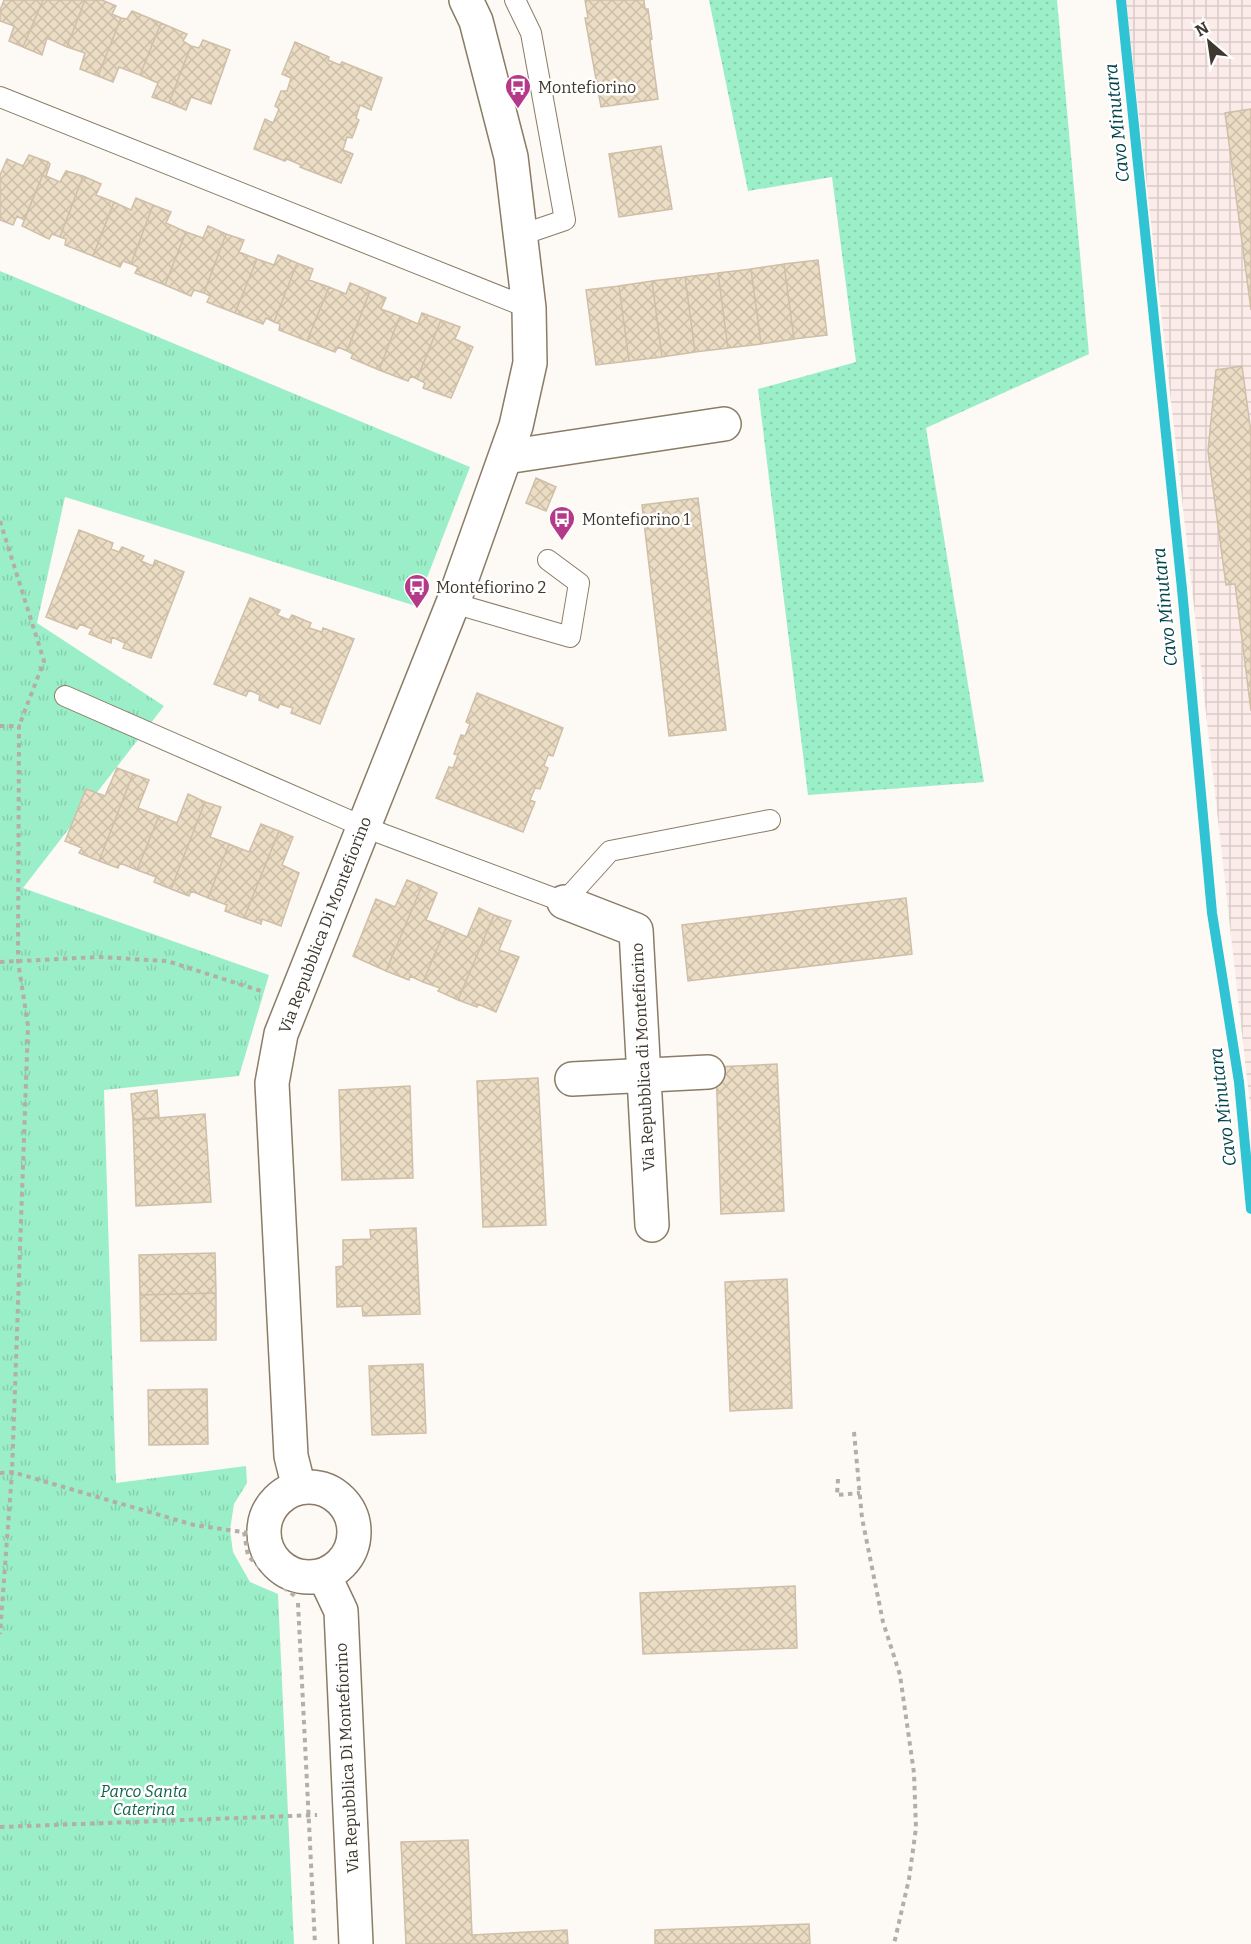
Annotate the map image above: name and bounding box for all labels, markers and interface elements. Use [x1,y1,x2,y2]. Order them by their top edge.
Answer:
north arrow [1179,12,1239,72]
text: N [1192,18,1212,41]
water label: Cavo Minutara [1100,62,1134,184]
bus stop icon: Montefiorino [503,72,533,110]
place label: Montefiorino [538,78,636,97]
bus stop icon: Montefiorino 1 [547,504,577,542]
place label: Montefiorino 1 [582,510,691,529]
water label: Cavo Minutara [1148,546,1182,668]
bus stop icon: Montefiorino 2 [402,572,432,610]
place label: Montefiorino 2 [436,578,546,597]
street label: Via Repubblica Di Montefiorino [275,814,375,1036]
street label: Via Repubblica di Montefiorino [628,942,658,1172]
water label: Cavo Minutara [1205,1046,1241,1168]
street label: Via Repubblica Di Montefiorino [331,1642,363,1874]
park label: Parco Santa Caterina [101,1782,187,1819]

